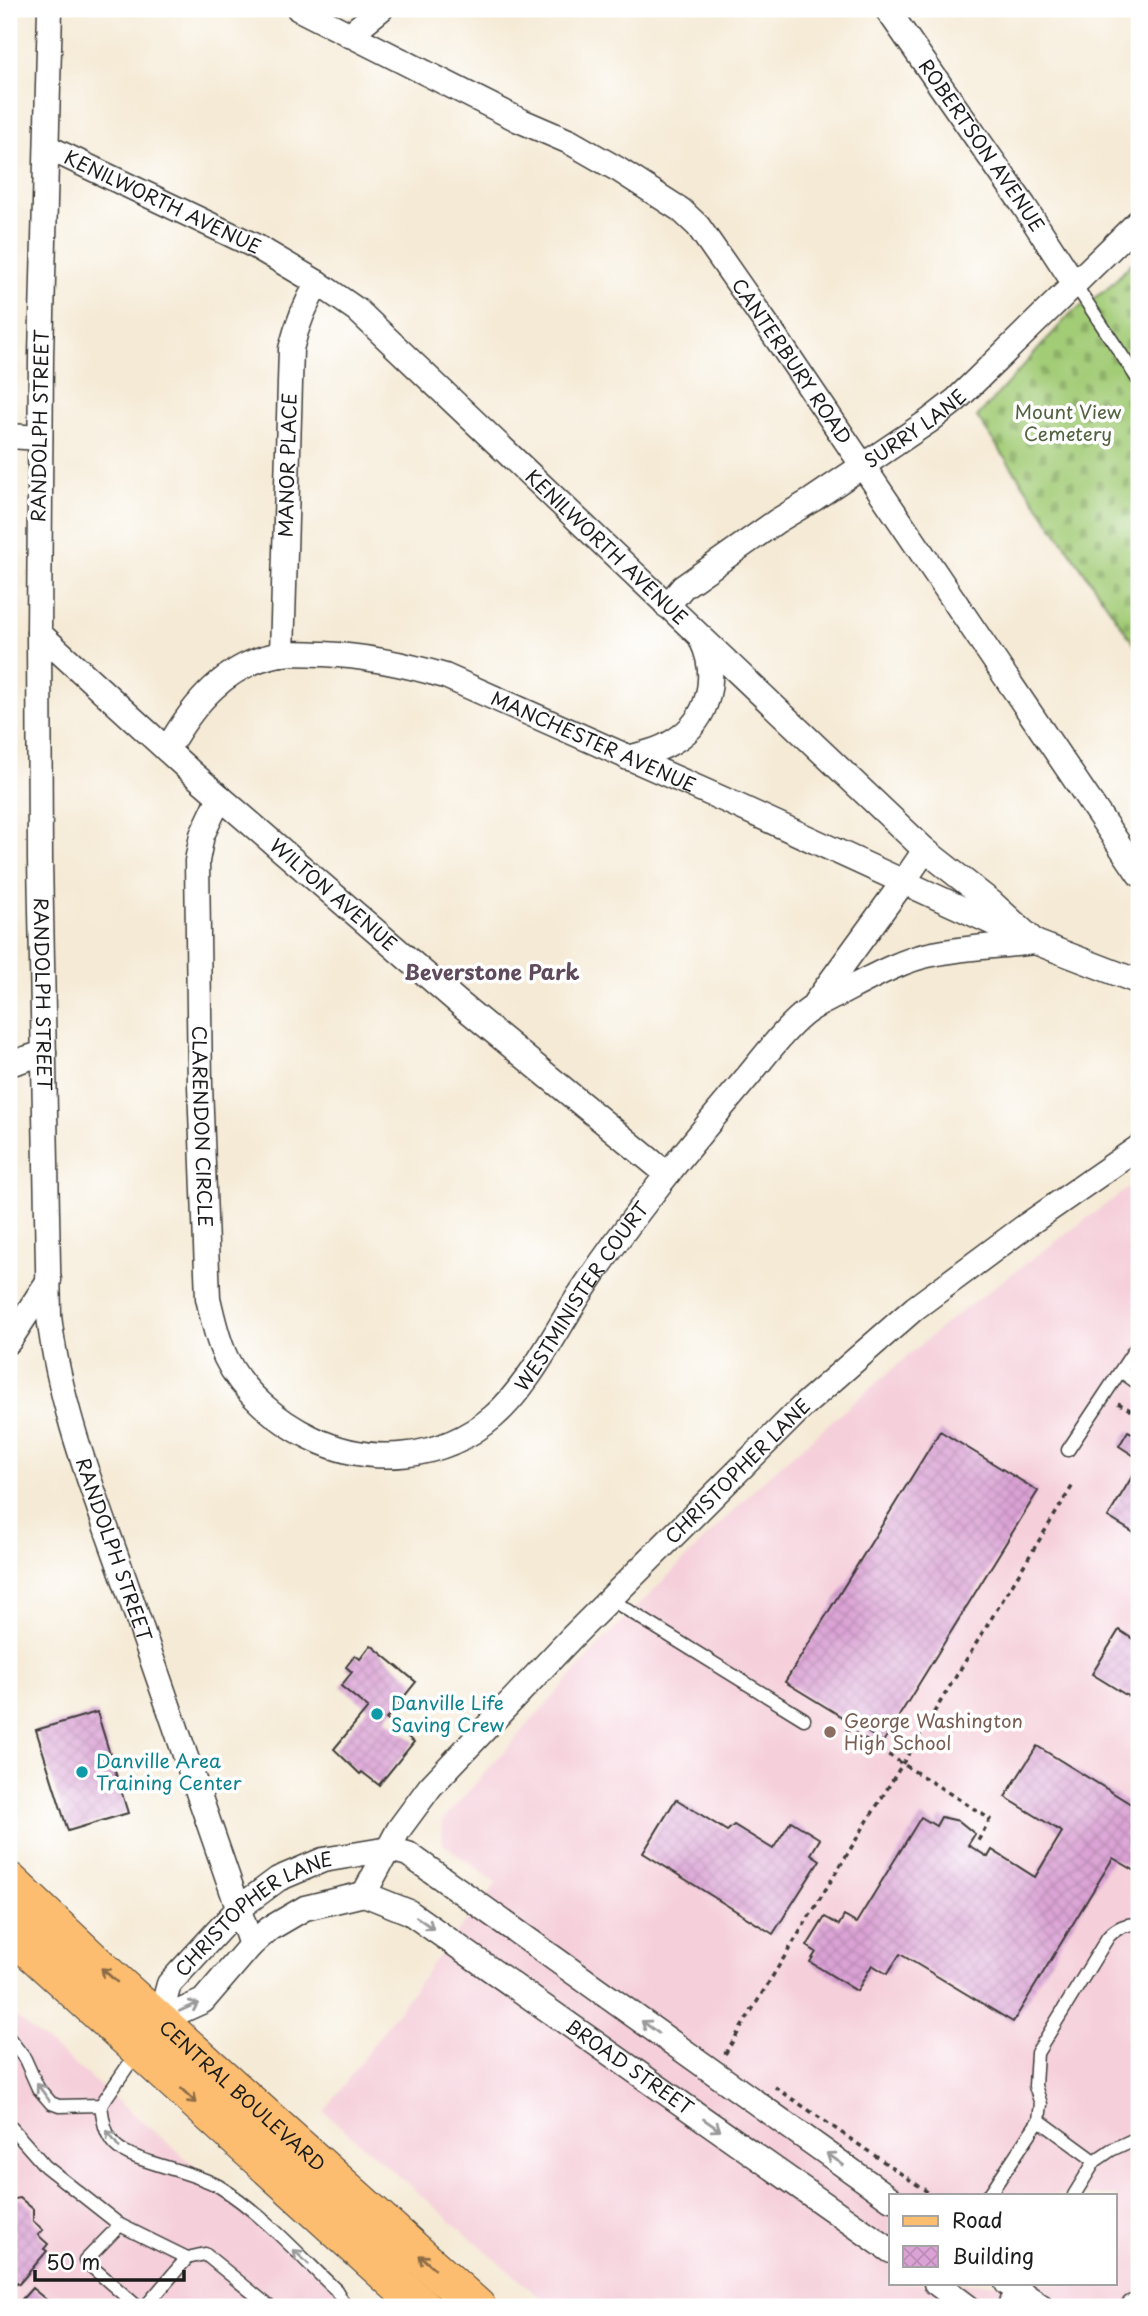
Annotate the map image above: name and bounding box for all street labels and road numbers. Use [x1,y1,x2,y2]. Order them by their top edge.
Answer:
street label: ROBERTSON AVENUE [913,53,1052,237]
street label: KENILWORTH AVENUE [60,142,266,260]
street label: CANTERBURY ROAD [725,272,859,449]
street label: RANDOLPH STREET [23,329,55,523]
street label: SURRY LANE [858,382,972,474]
street label: MANOR PLACE [270,392,303,538]
street label: KENILWORTH AVENUE [520,462,695,631]
street label: MANCHESTER AVENUE [487,683,701,798]
street label: WILTON AVENUE [264,831,404,957]
street label: RANDOLPH STREET [28,897,60,1091]
street label: CLARENDON CIRCLE [186,1025,220,1228]
street label: WESTMINISTER COURT [507,1195,655,1396]
street label: CHRISTOPHER LANE [658,1391,816,1550]
street label: RANDOLPH STREET [70,1454,160,1645]
street label: CHRISTOPHER LANE [168,1844,334,1982]
street label: BROAD STREET [560,2012,700,2121]
street label: CENTRAL BOULEVARD [154,2013,332,2177]

